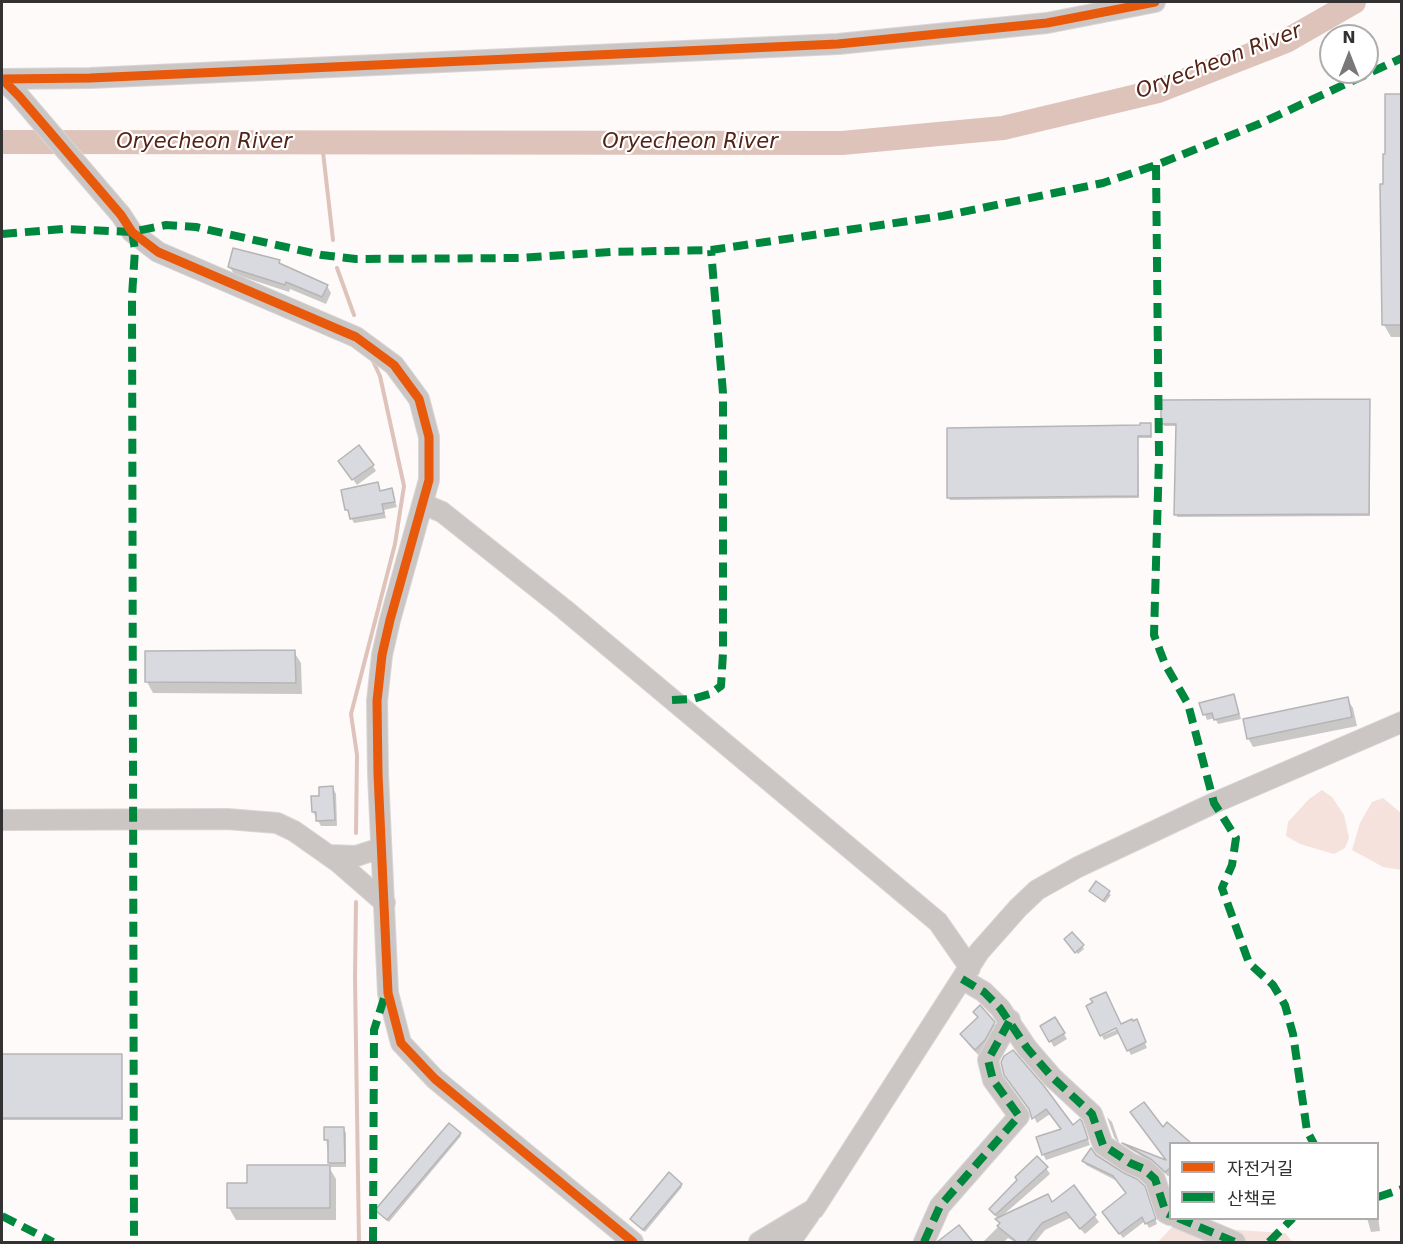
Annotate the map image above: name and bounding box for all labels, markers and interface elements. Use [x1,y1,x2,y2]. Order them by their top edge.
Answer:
water label: Oryecheon River [1133,19,1305,105]
north arrow [1319,24,1379,84]
text: N [1342,28,1356,47]
water label: Oryecheon River [116,130,292,156]
water label: Oryecheon River [602,130,778,156]
legend [1169,1142,1379,1220]
text: 자전거길 [1227,1158,1293,1179]
text: 산책로 [1227,1188,1277,1209]

